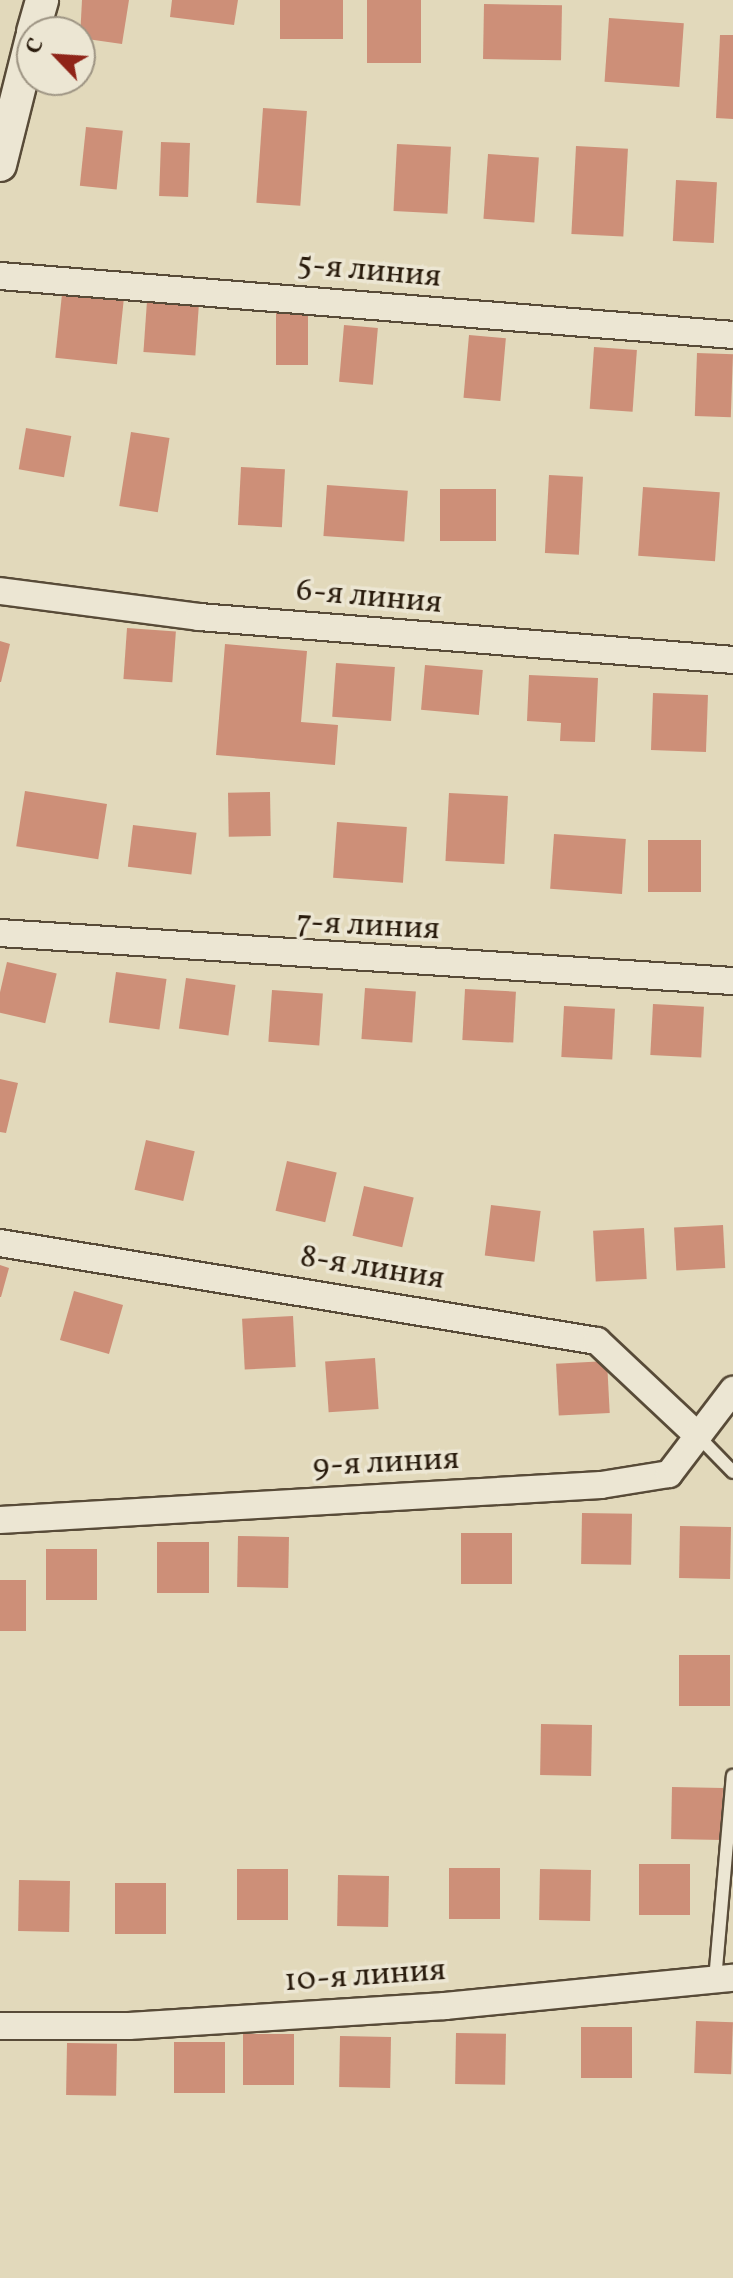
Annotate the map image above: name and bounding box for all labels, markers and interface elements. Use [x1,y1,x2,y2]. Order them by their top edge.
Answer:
north arrow [16,16,96,96]
text: С [19,34,53,59]
street label: 5-я линия [295,247,443,297]
street label: 6-я линия [294,573,444,623]
street label: 7-я линия [295,904,441,950]
street label: 8-я линия [297,1239,447,1299]
street label: 9-я линия [312,1441,460,1487]
street label: 10-я линия [283,1952,447,2002]

